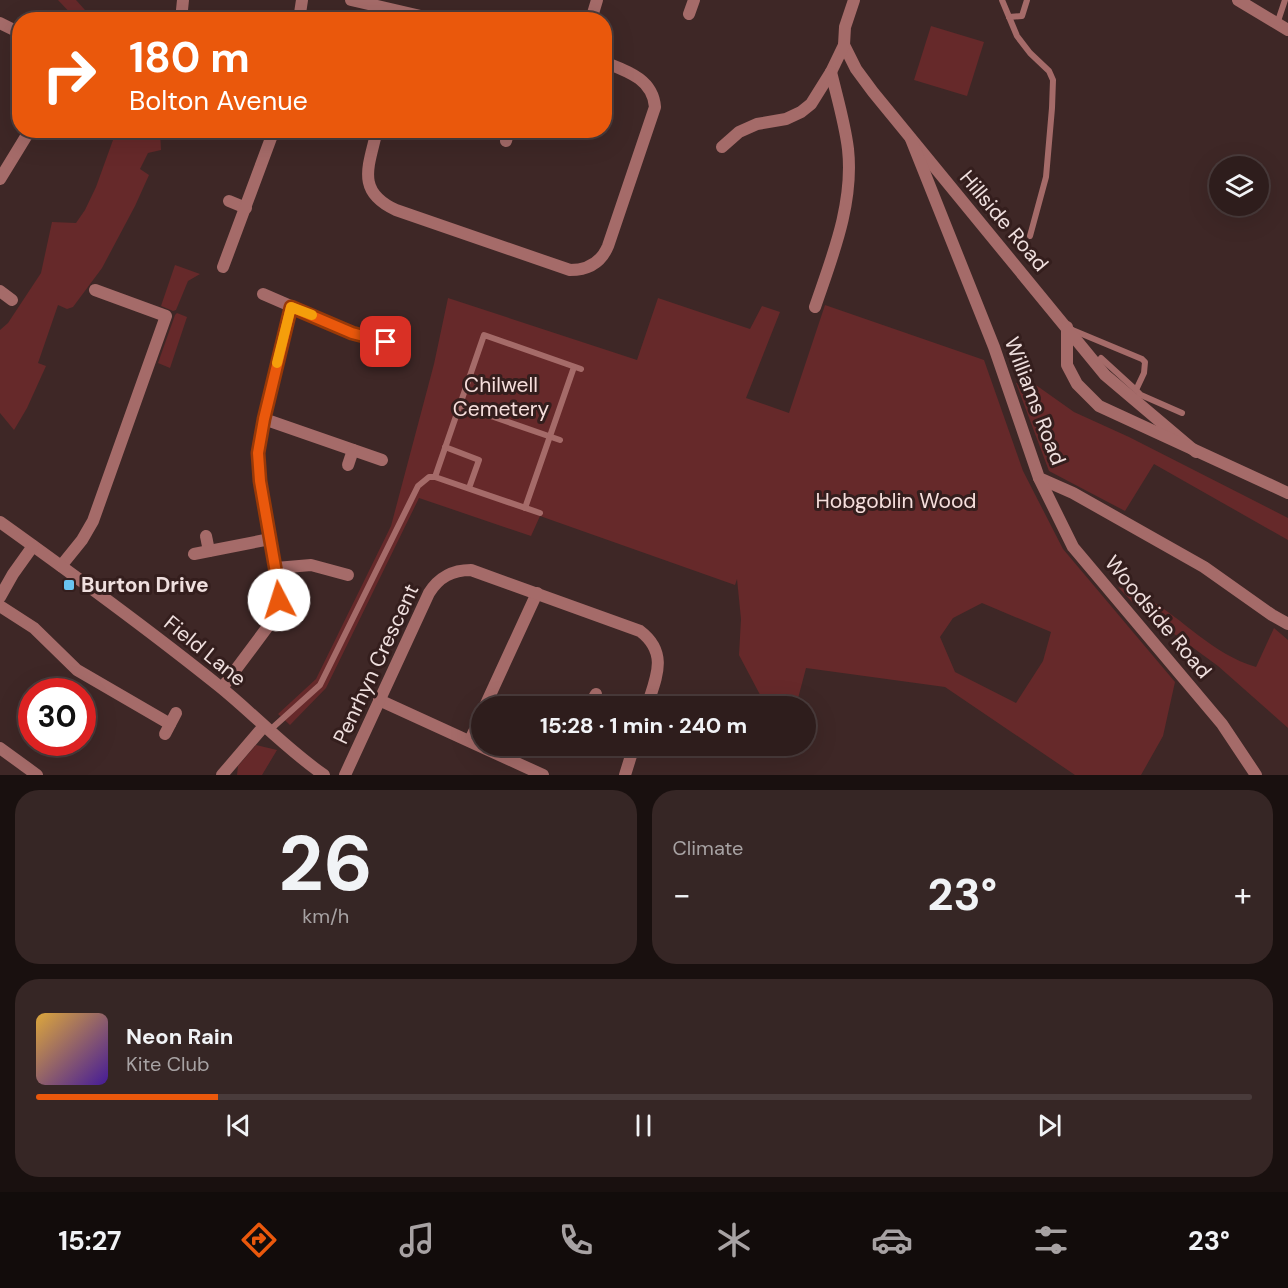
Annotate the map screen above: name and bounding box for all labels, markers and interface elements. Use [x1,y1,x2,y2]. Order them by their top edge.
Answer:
text: 180 m [129,30,250,85]
icon: right [30,36,108,114]
text: Bolton Avenue [129,83,308,118]
map controls [1209,156,1269,216]
button: layers [1209,156,1269,216]
street label: Hillside Road [953,165,1055,277]
pin [360,316,411,367]
icon: arrive [369,325,402,358]
street label: Williams Road [998,333,1072,469]
park label: Chilwell Cemetery [453,371,550,423]
park label: Hobgoblin Wood [815,487,977,515]
street label: Woodside Road [1098,550,1218,684]
position arrow [247,568,311,632]
place label: Burton Drive [81,571,209,599]
marker: Burton Drive [62,578,76,592]
street label: Penrhyn Crescent [327,579,425,749]
street label: Field Lane [158,609,252,693]
speed limit sign: 30 [18,678,96,756]
text: 15:28 · 1 min · 240 m [540,711,747,740]
text: 26 [279,813,373,914]
text: Climate [673,835,743,861]
text: 23° [928,865,997,924]
text: − [673,873,691,916]
text: + [1234,873,1252,916]
text: km/h [302,903,349,929]
text: Neon Rain [126,1022,233,1051]
text: Kite Club [126,1051,210,1077]
icon: previous [222,1109,255,1142]
icon: pause [627,1109,660,1142]
icon: next [1033,1109,1066,1142]
icon: directions [238,1219,280,1261]
icon: music [396,1219,438,1261]
icon: phone [555,1219,597,1261]
icon: climate [713,1219,755,1261]
icon: car [871,1219,913,1261]
icon: filters [1030,1219,1072,1261]
text: 15:27 [58,1223,122,1258]
text: 23° [1188,1223,1230,1258]

